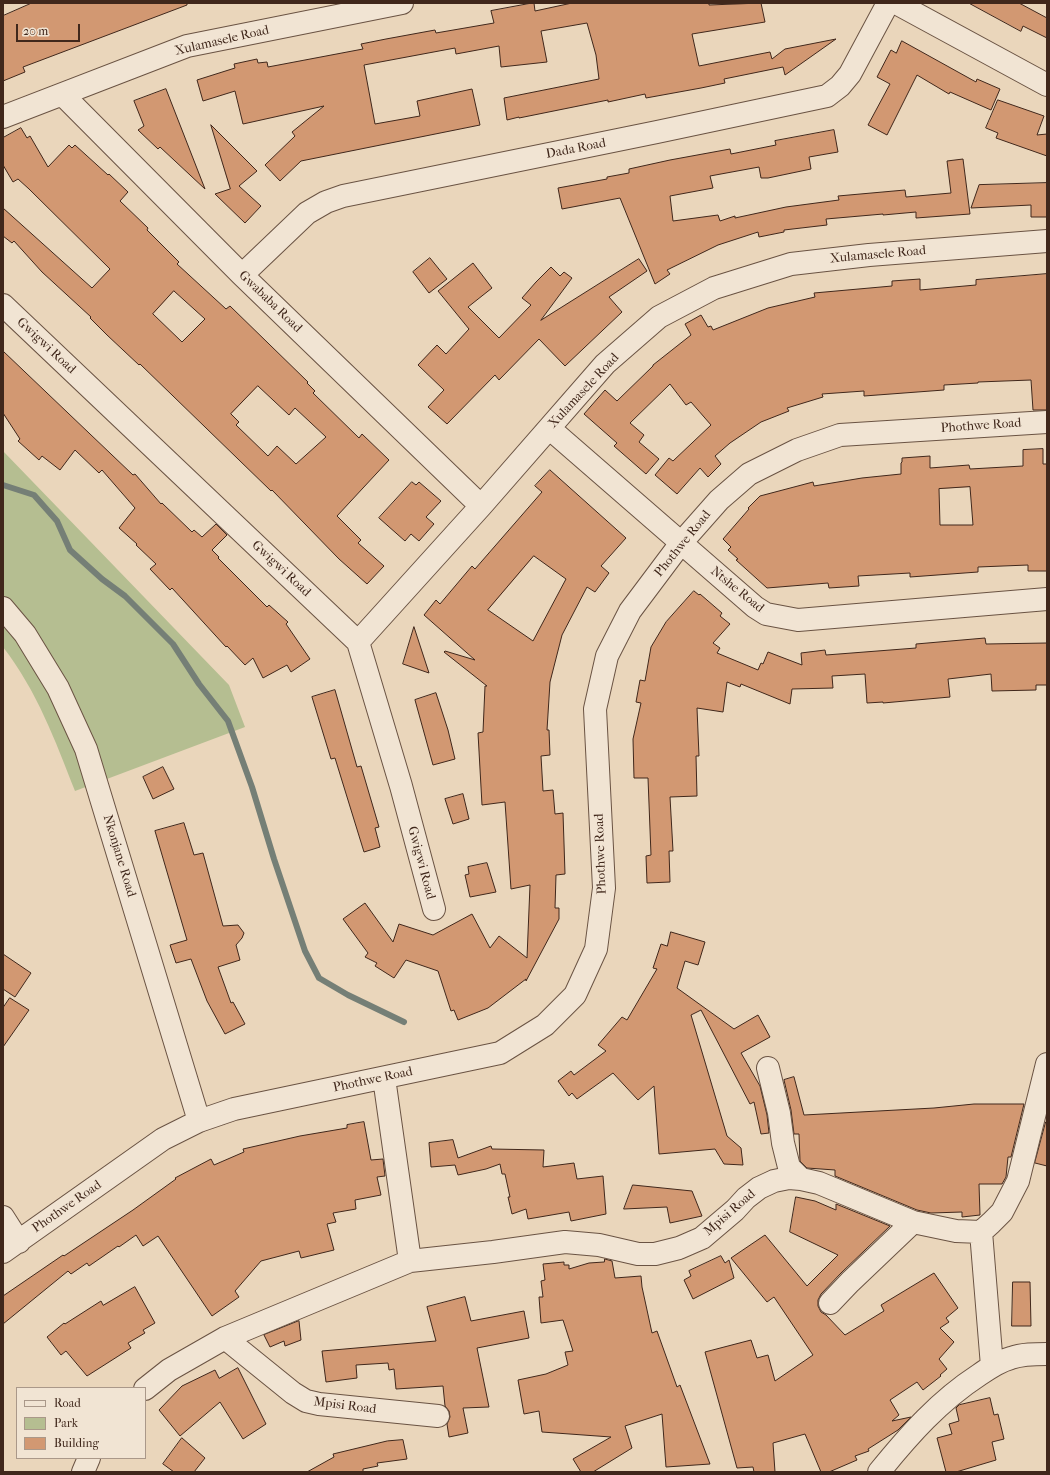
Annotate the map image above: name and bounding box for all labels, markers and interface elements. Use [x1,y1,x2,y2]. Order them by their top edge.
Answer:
scale bar [18,16,82,42]
street label: Xulamasele Road [173,23,271,59]
text: 20 m [23,24,48,38]
street label: Dada Road [545,136,607,162]
street label: Xulamasele Road [829,243,927,267]
street label: Gwababa Road [235,268,305,336]
street label: Gwigwi Road [13,315,79,377]
street label: Xulamasele Road [545,350,623,432]
street label: Phothwe Road [940,415,1022,437]
street label: Phothwe Road [651,508,715,580]
street label: Gwigwi Road [248,538,314,600]
street label: Ntshe Road [707,564,767,616]
street label: Nkonjane Road [99,813,139,899]
street label: Phothwe Road [592,813,610,895]
street label: Gwigwi Road [404,825,438,901]
street label: Phothwe Road [332,1064,414,1096]
street label: Phothwe Road [29,1177,105,1237]
street label: Mpisi Road [701,1186,759,1240]
legend [16,1387,146,1459]
street label: Mpisi Road [313,1394,377,1418]
text: Road [54,1396,81,1410]
text: Park [54,1416,78,1430]
text: Building [54,1436,99,1450]

